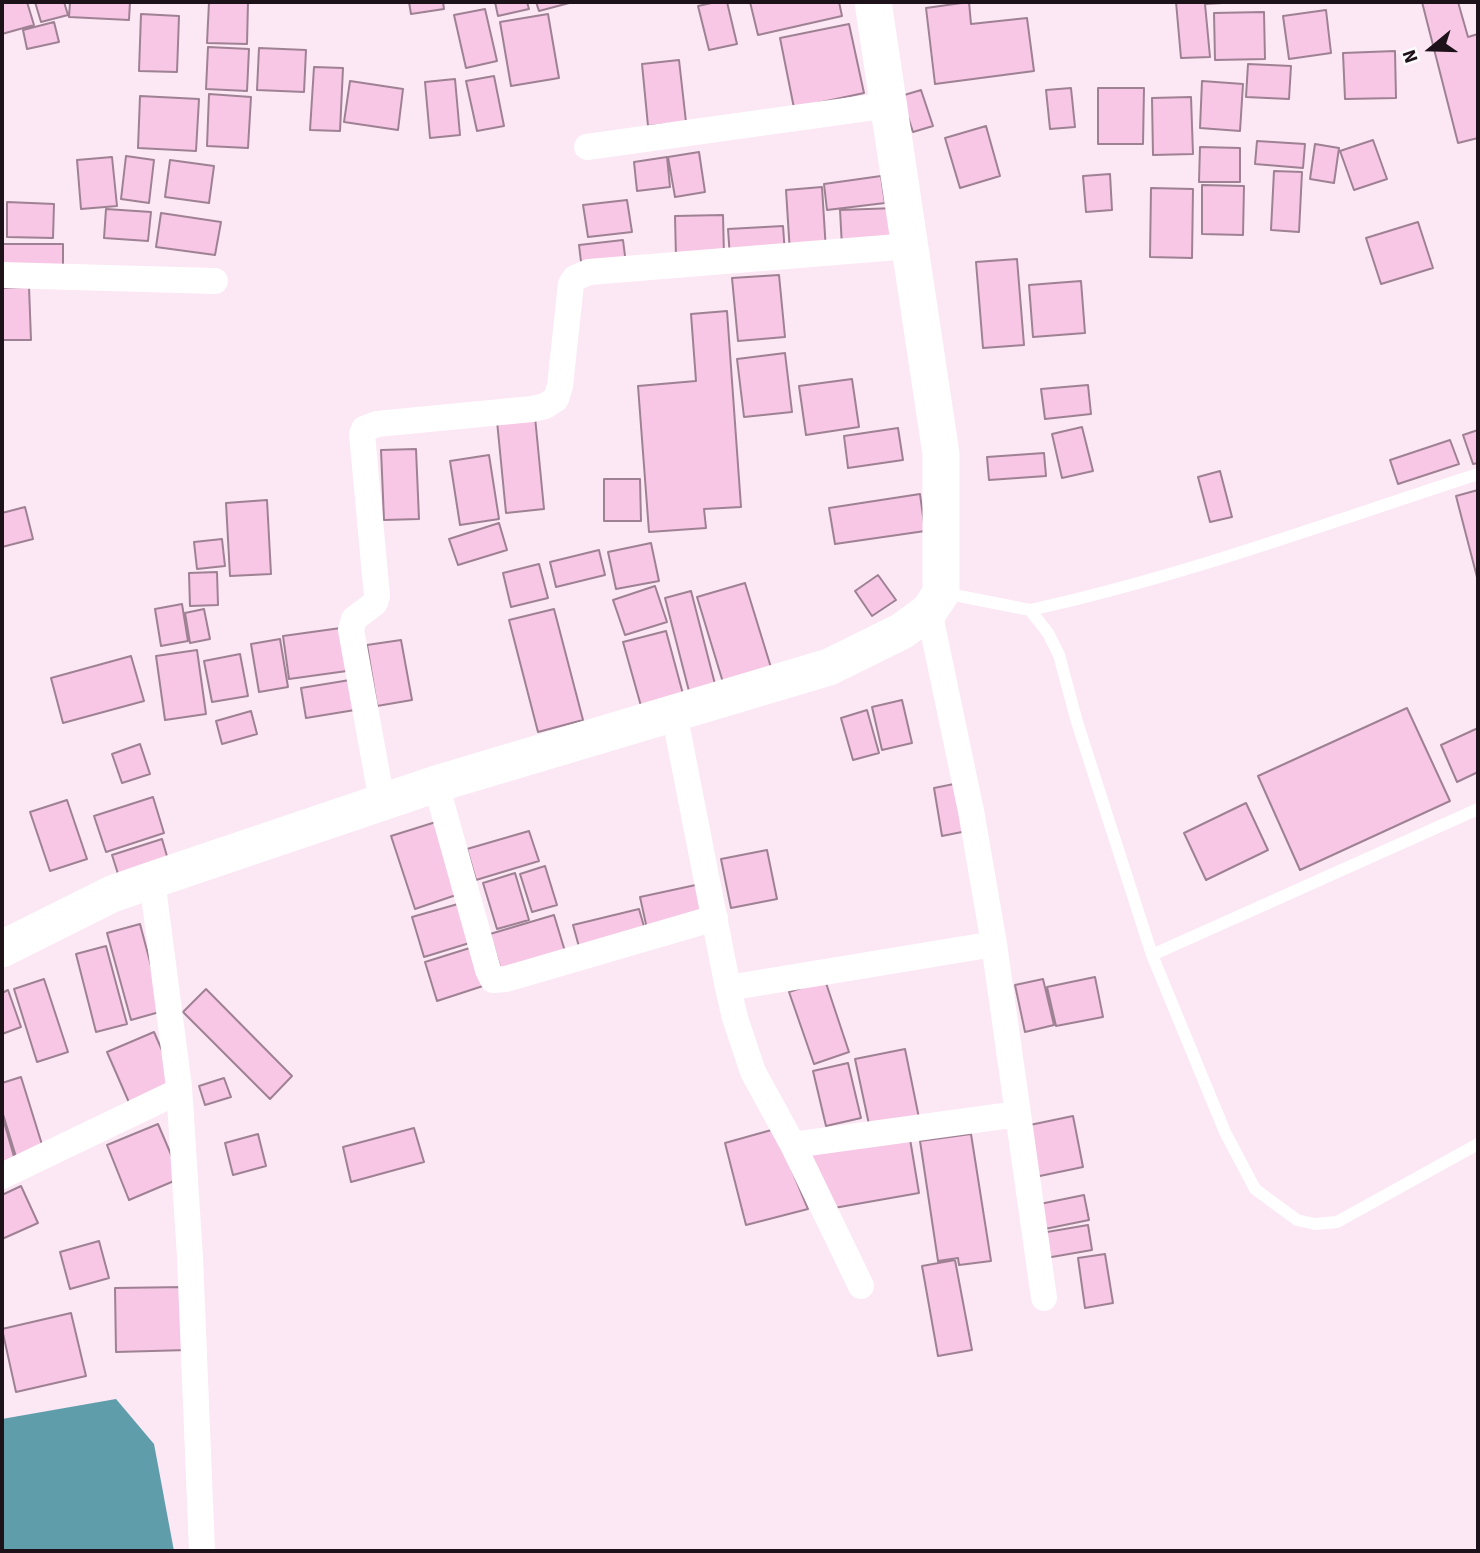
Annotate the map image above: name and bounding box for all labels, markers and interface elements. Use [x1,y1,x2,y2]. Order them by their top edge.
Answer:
north arrow [1396,14,1466,84]
text: N [1396,46,1425,66]

